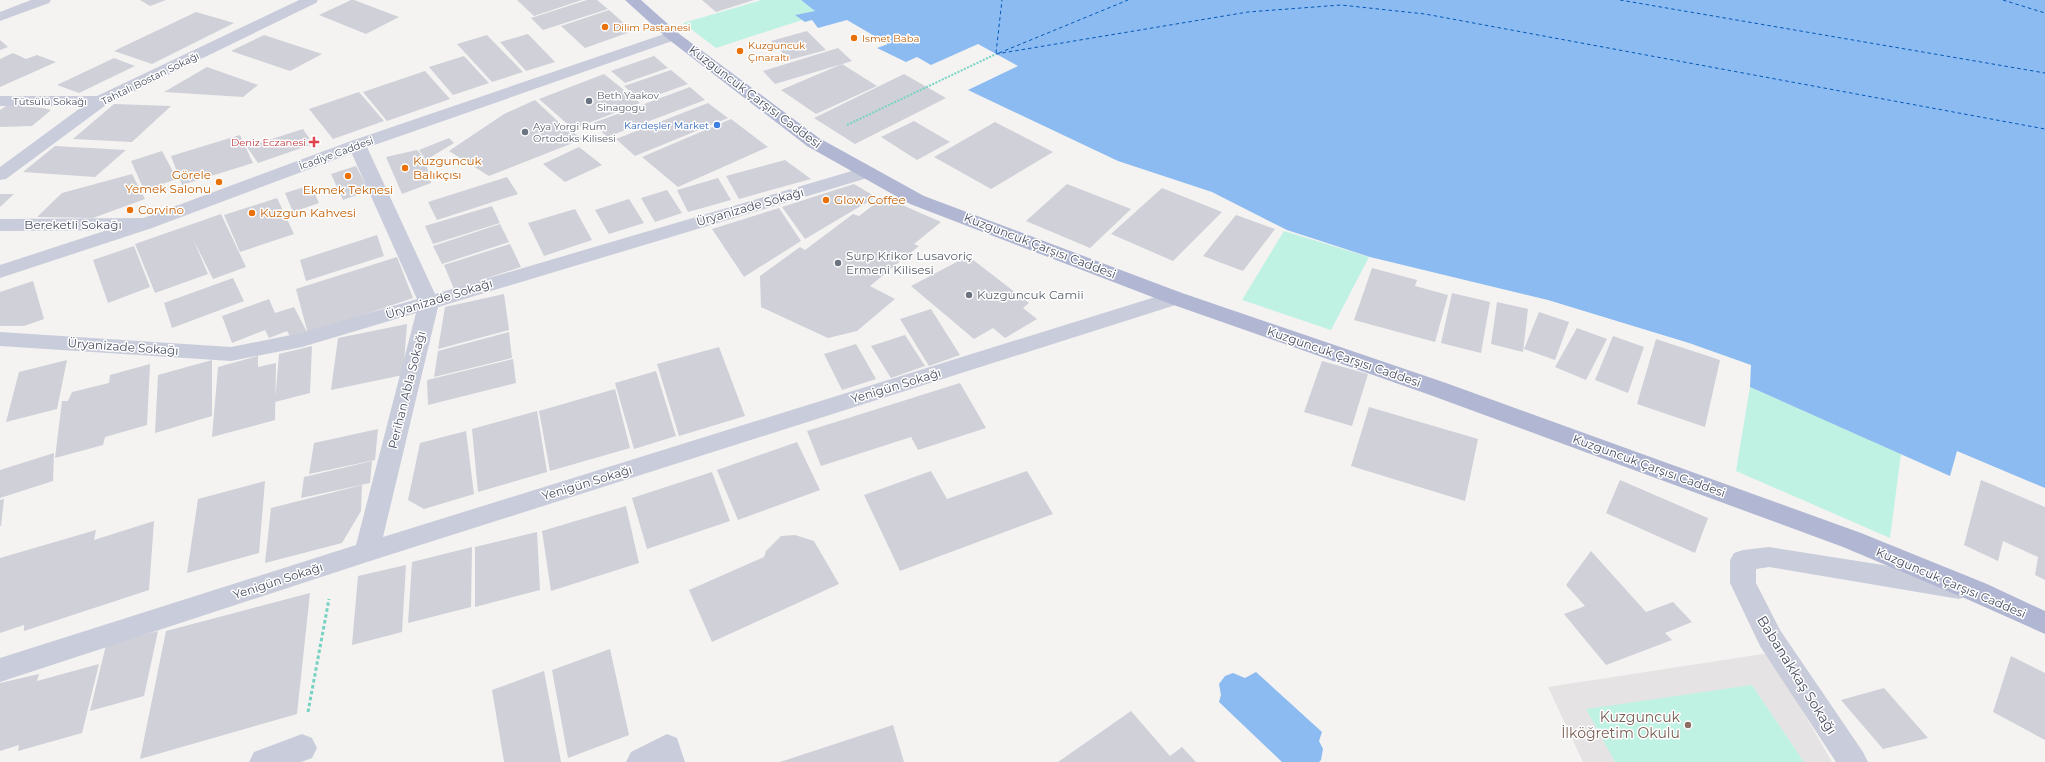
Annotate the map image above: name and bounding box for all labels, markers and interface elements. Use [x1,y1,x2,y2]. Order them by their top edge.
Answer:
place label: Dilim Pastanesi [613,21,691,34]
marker: Dilim Pastanesi [600,22,610,32]
place label: Ismet Baba [862,32,919,45]
marker: Ismet Baba [849,33,859,43]
place label: Kuzguncuk Çınaraltı [748,39,805,64]
street label: Kuzguncuk Çarşısı Caddesi [686,42,824,151]
marker: Kuzguncuk Çınaraltı [735,46,745,56]
street label: Tahtalı Bostan Sokağı [99,49,201,108]
place label: Beth Yaakov Sinagogu [597,89,659,114]
street label: Tütsülü Sokağı [13,95,87,108]
marker: Beth Yaakov Sinagogu [584,96,594,106]
place label: Kardeşler Market [624,119,709,132]
place label: Aya Yorgi Rum Ortodoks Kilisesi [533,120,616,145]
marker: Kardeşler Market [712,120,722,130]
marker: Aya Yorgi Rum Ortodoks Kilisesi [520,127,530,137]
street label: İcadiye Caddesi [297,134,375,173]
place label: Deniz Eczanesi [231,136,306,149]
marker: Deniz Eczanesi [309,137,319,147]
place label: Kuzguncuk Balıkçısı [413,153,483,182]
marker: Kuzguncuk Balıkçısı [400,163,410,173]
place label: Görele Yemek Salonu [125,167,211,196]
marker: Ekmek Teknesi [343,171,353,181]
marker: Görele Yemek Salonu [214,177,224,187]
place label: Ekmek Teknesi [303,182,393,197]
street label: Üryanizade Sokağı [694,184,805,229]
place label: Glow Coffee [834,192,906,207]
marker: Glow Coffee [821,195,831,205]
place label: Corvino [138,202,184,217]
marker: Corvino [125,205,135,215]
place label: Kuzgun Kahvesi [260,205,356,220]
marker: Kuzgun Kahvesi [247,208,257,218]
street label: Kuzguncuk Çarşısı Caddesi [962,210,1118,281]
street label: Bereketli Sokağı [24,217,122,232]
place label: Surp Krikor Lusavoriç Ermeni Kilisesi [846,248,973,277]
marker: Surp Krikor Lusavoriç Ermeni Kilisesi [833,258,843,268]
street label: Üryanizade Sokağı [384,275,494,322]
place label: Kuzguncuk Camii [977,287,1084,302]
marker: Kuzguncuk Camii [964,290,974,300]
street label: Kuzguncuk Çarşısı Caddesi [1265,323,1423,390]
street label: Perihan Abla Sokağı [385,329,428,450]
street label: Üryanizade Sokağı [67,335,179,358]
street label: Yenigün Sokağı [849,365,943,406]
street label: Kuzguncuk Çarşısı Caddesi [1571,431,1728,500]
street label: Yenigün Sokağı [540,462,634,503]
street label: Kuzguncuk Çarşısı Caddesi [1874,544,2029,621]
street label: Yenigün Sokağı [231,559,325,602]
street label: Babanakkaş Sokağı [1753,612,1841,738]
place label: Kuzguncuk İlköğretim Okulu [1561,708,1681,742]
marker: Kuzguncuk İlköğretim Okulu [1683,720,1693,730]

